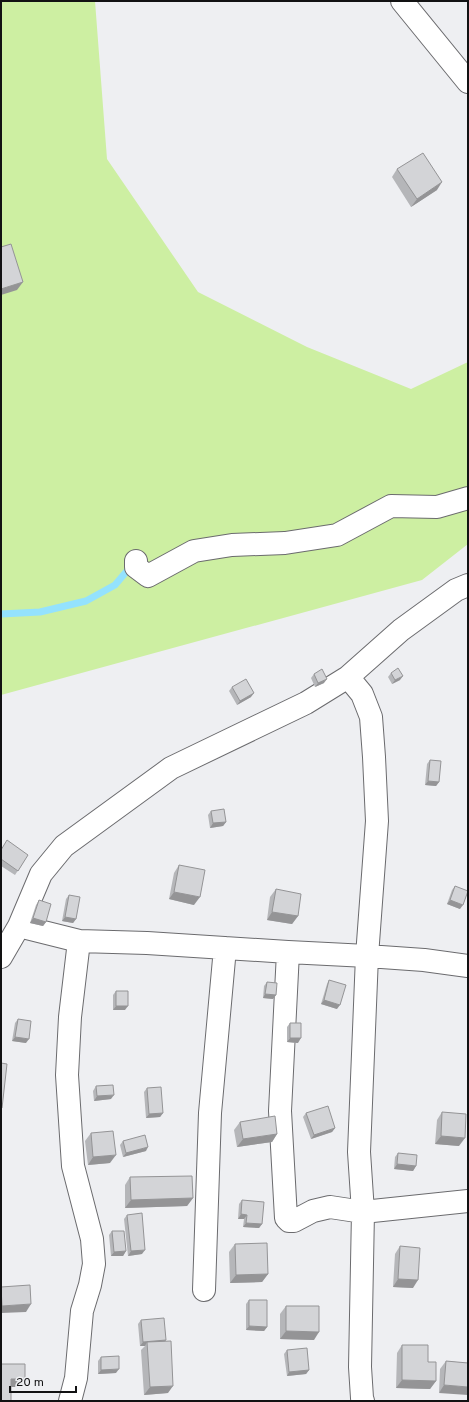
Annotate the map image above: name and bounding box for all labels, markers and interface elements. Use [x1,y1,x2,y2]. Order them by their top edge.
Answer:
scale bar [10,1368,76,1394]
text: 20 m [16,1375,44,1391]

